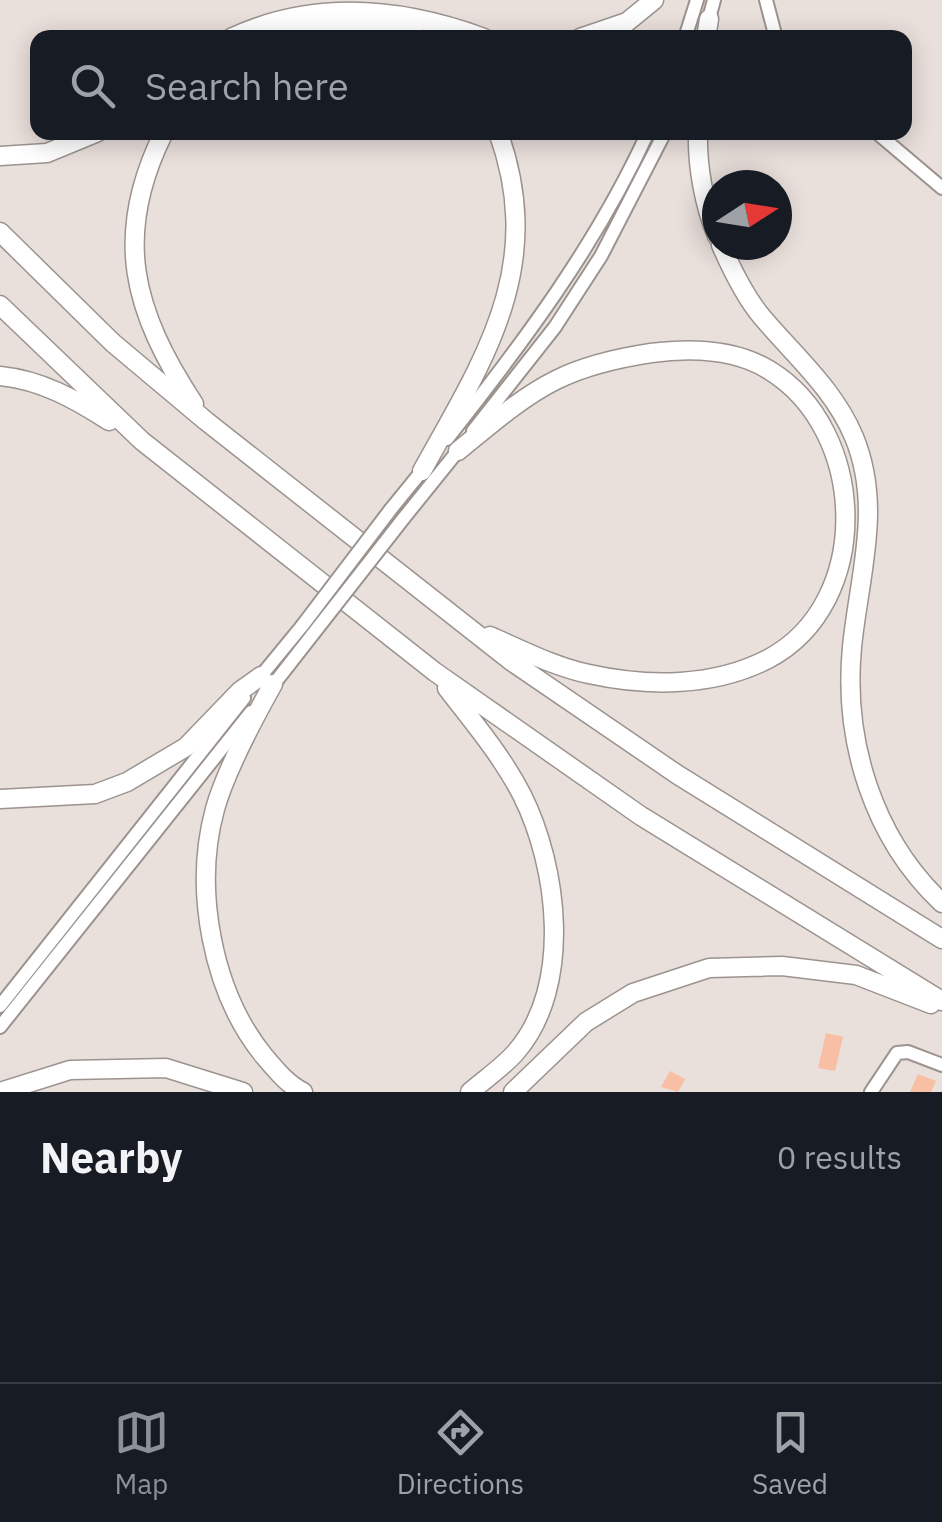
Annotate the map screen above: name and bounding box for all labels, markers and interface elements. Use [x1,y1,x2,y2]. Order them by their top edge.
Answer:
search box [30,30,912,140]
icon: search [65,58,120,113]
text: Search here [145,61,349,110]
north arrow [702,170,792,260]
text: Nearby [40,1130,182,1185]
text: 0 results [777,1136,902,1178]
tab: Map [114,1405,169,1502]
tab: Directions [397,1405,524,1502]
tab: Saved [752,1405,828,1502]

